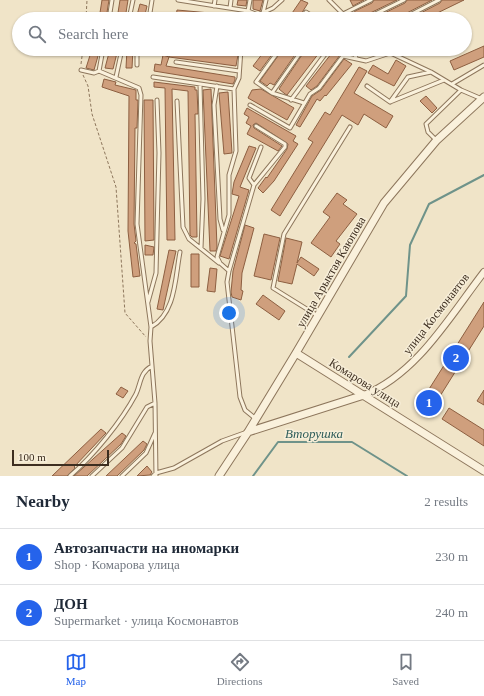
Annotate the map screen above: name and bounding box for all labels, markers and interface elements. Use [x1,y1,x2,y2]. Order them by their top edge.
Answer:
search box [12,12,472,56]
icon: search [26,23,48,45]
text: Search here [58,26,128,42]
street label: улица Арыктая Каюпова [294,214,369,330]
street label: улица Космонавтов [400,270,472,357]
your location [219,303,239,323]
pin: 2 [443,343,469,373]
street label: Комарова улица [327,355,404,411]
pin: 1 [416,388,442,418]
water label: Вторушка [285,426,344,441]
scale bar [12,448,109,467]
text: 100 m [18,451,46,463]
text: Nearby [16,492,70,511]
text: 2 results [424,494,468,509]
text: Автозапчасти на иномарки [54,540,239,556]
text: 1 [26,549,32,564]
text: 230 m [435,549,468,564]
text: Shop · Комарова улица [54,557,180,572]
text: ДОН [54,596,88,612]
text: 2 [26,605,32,620]
text: 240 m [435,605,468,620]
text: Supermarket · улица Космонавтов [54,613,239,628]
tab: Map [65,651,87,687]
tab: Directions [217,651,262,687]
tab: Saved [392,651,419,687]

